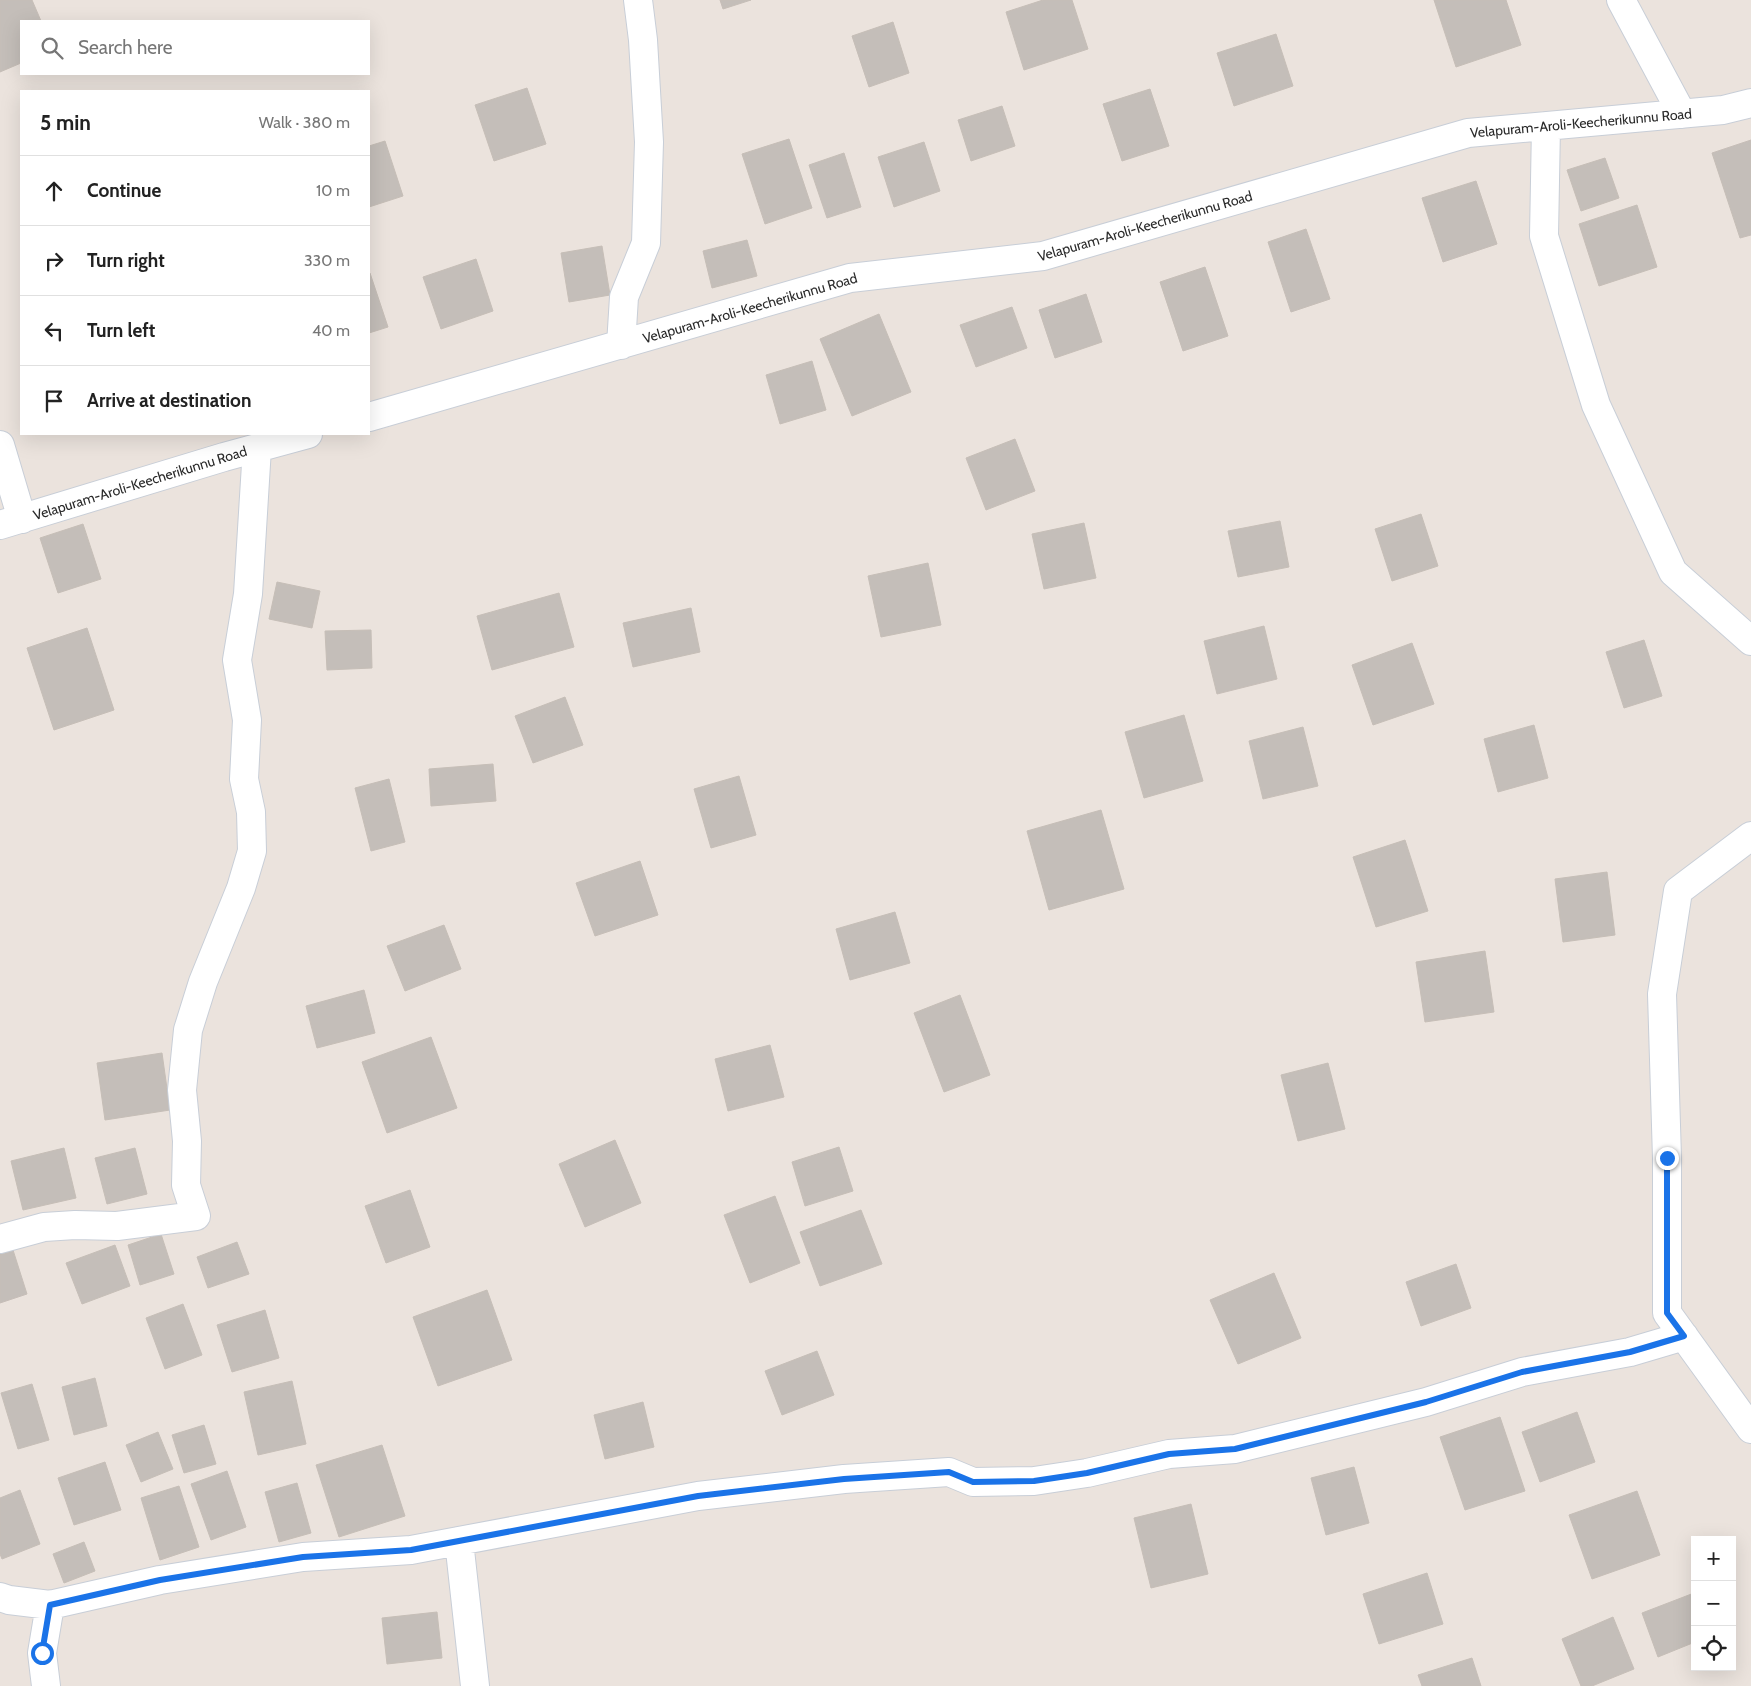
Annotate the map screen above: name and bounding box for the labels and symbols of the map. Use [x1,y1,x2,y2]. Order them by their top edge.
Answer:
street label: Velapuram-Aroli-Keecherikunnu Road [1469,104,1693,142]
street label: Velapuram-Aroli-Keecherikunnu Road [1036,187,1254,265]
street label: Velapuram-Aroli-Keecherikunnu Road [641,269,859,347]
street label: Velapuram-Aroli-Keecherikunnu Road [31,442,249,524]
route end [1656,1147,1679,1170]
route start [31,1642,54,1665]

